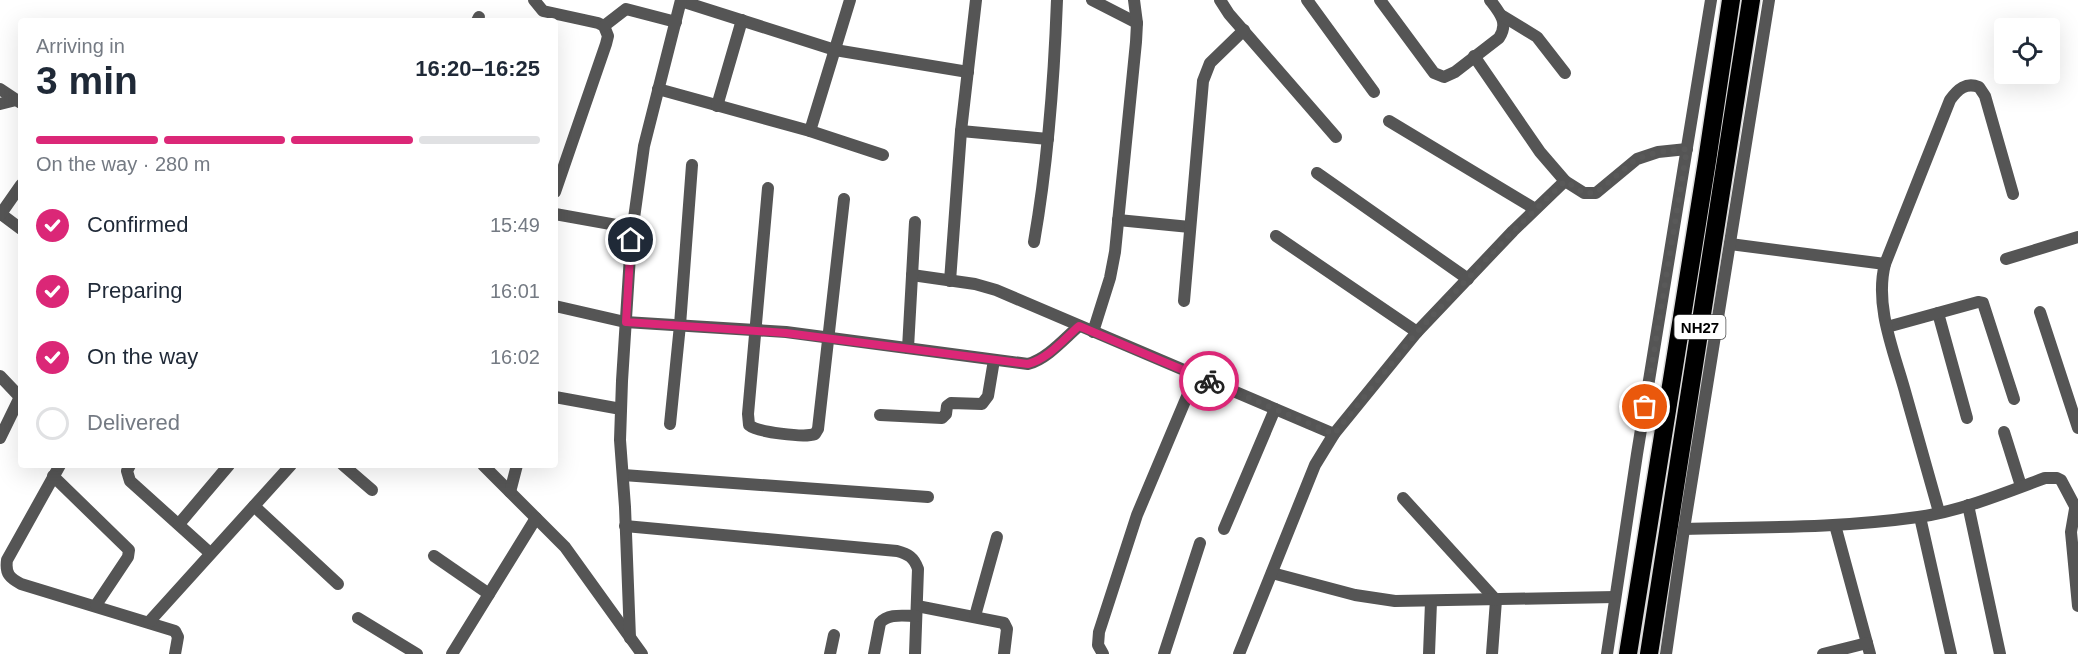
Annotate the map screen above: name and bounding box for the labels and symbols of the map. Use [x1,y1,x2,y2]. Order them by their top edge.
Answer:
pin [605,214,656,265]
road number: NH27 [1674,315,1726,339]
courier [1179,351,1239,411]
pin [1619,381,1670,432]

